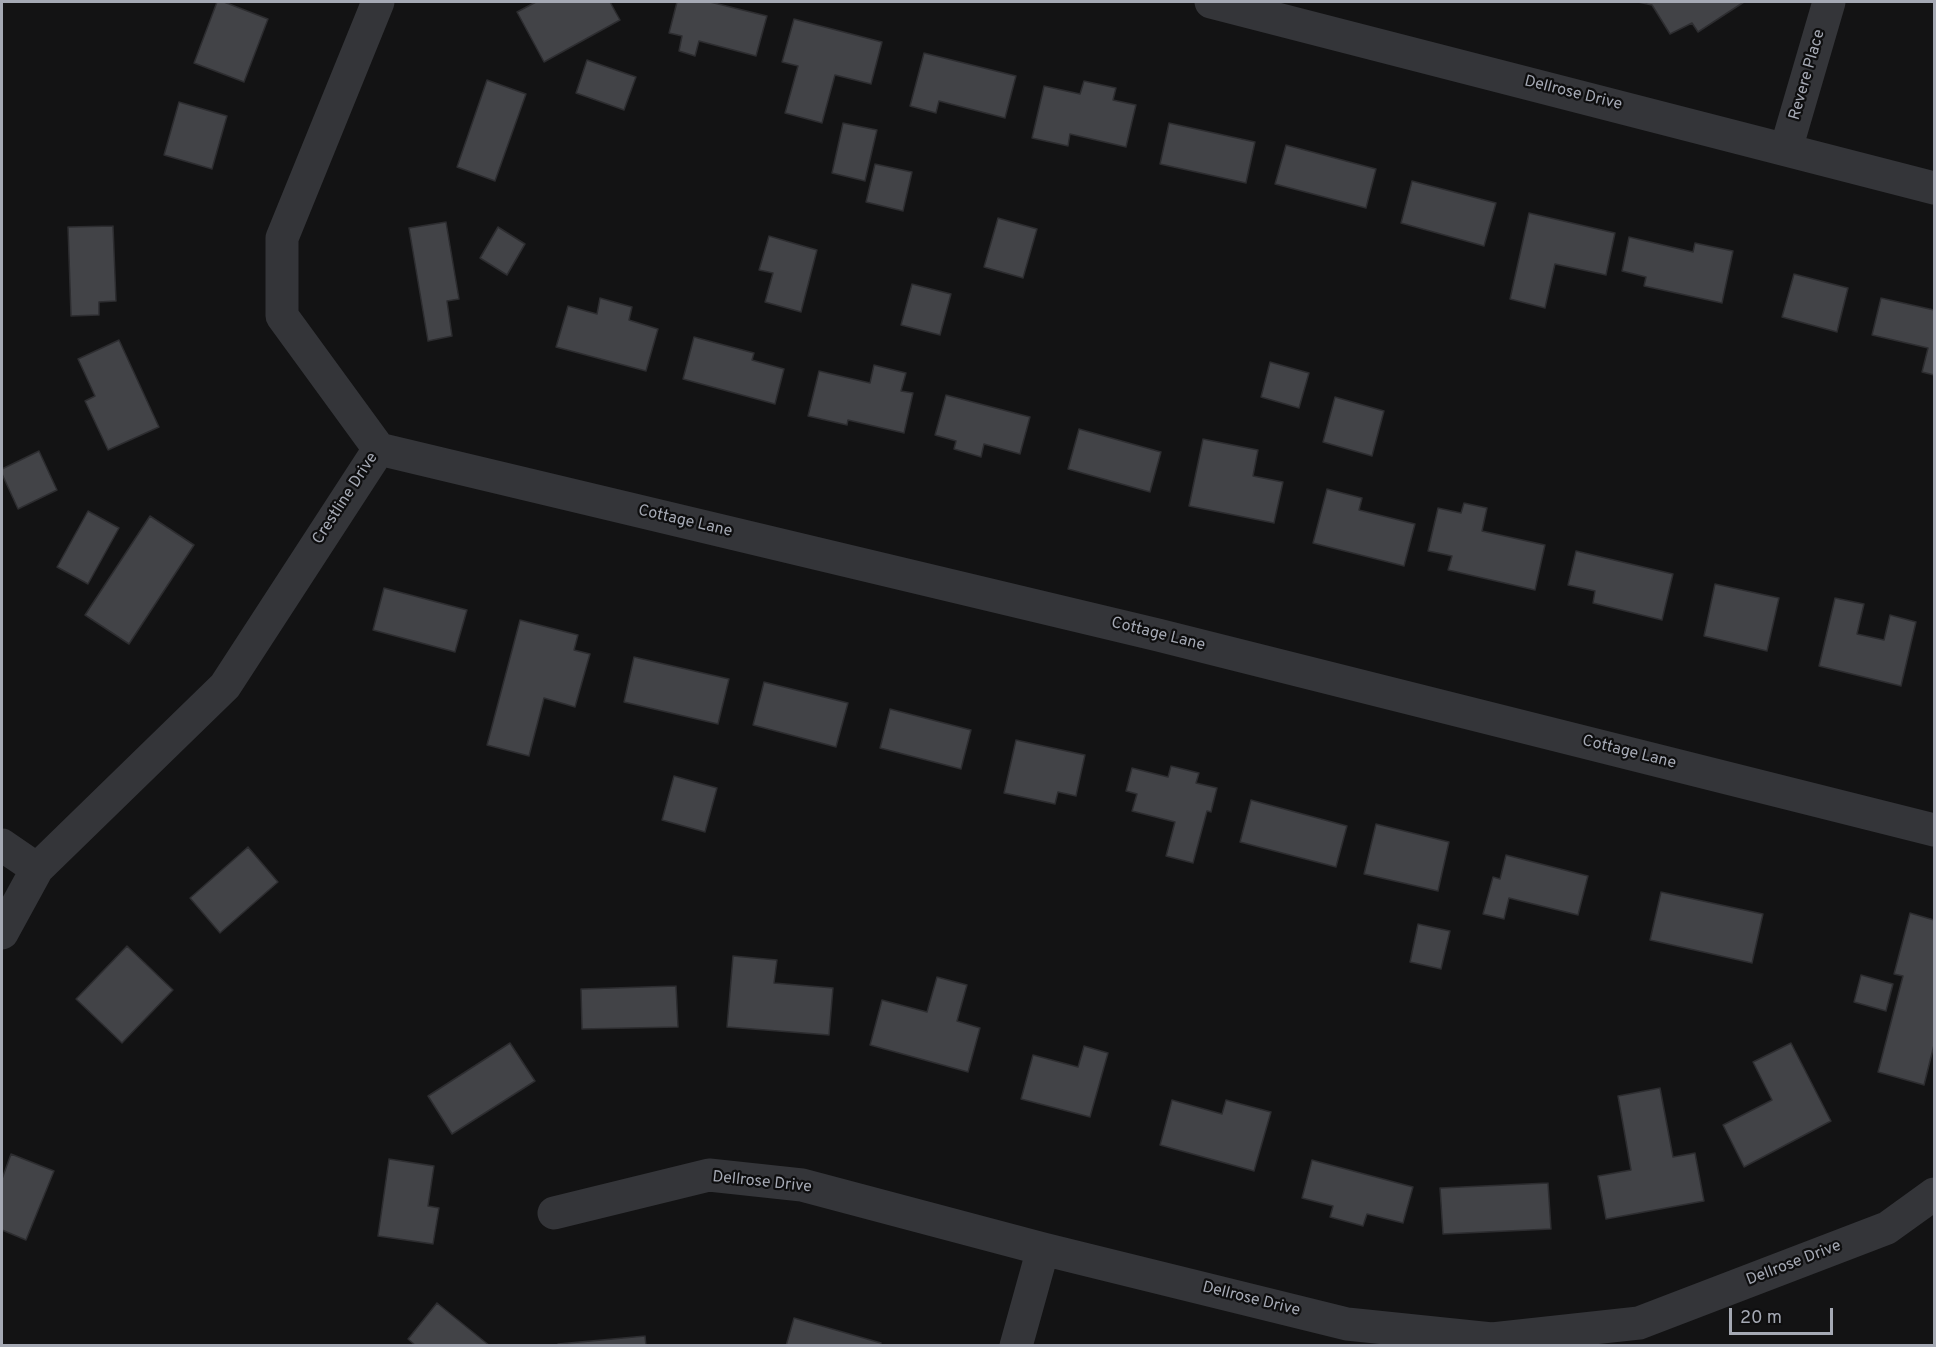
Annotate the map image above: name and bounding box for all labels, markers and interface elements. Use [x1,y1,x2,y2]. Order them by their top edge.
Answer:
street label: Revere Place [1786,28,1830,122]
street label: Dellrose Drive [1522,73,1624,115]
street label: Crestline Drive [309,450,383,548]
street label: Cottage Lane [636,502,734,542]
street label: Cottage Lane [1109,614,1207,656]
street label: Cottage Lane [1580,732,1678,774]
street label: Dellrose Drive [711,1168,813,1198]
street label: Dellrose Drive [1744,1237,1844,1291]
street label: Dellrose Drive [1200,1279,1302,1321]
scale bar [1732,1296,1836,1334]
text: 20 m [1740,1307,1782,1330]

